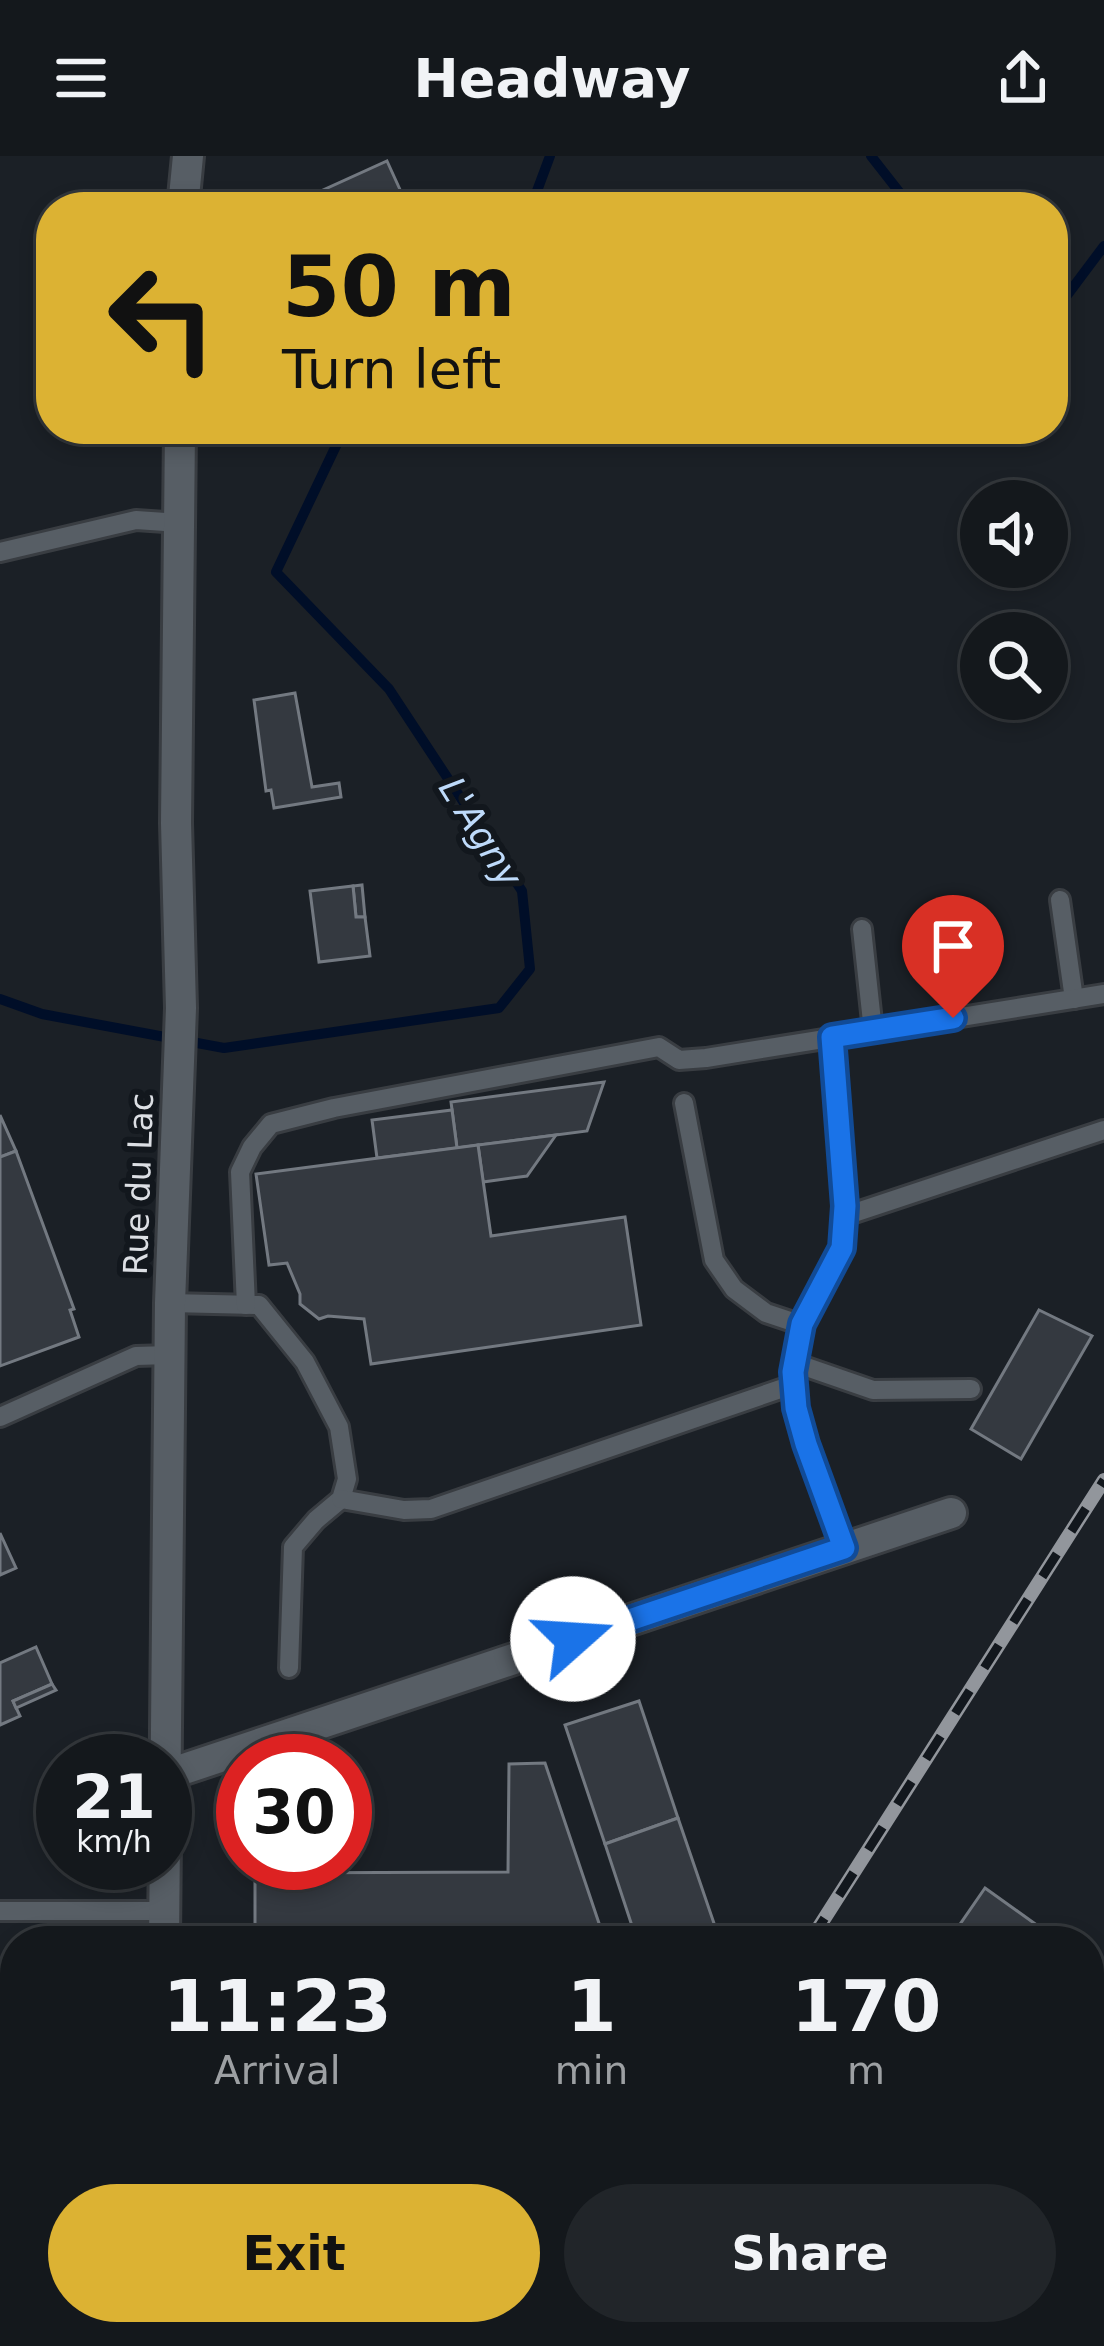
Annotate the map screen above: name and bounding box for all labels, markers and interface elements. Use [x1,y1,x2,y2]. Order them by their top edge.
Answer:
icon: menu [48,45,114,111]
icon: share [990,45,1056,111]
text: Headway [414,47,690,110]
text: 50 m [282,238,516,336]
icon: left [84,240,240,396]
text: Turn left [282,338,501,401]
map controls [960,480,1068,720]
button: sound [960,480,1068,588]
button: search [960,612,1068,720]
water label: L'Agny [431,770,531,895]
pin [902,895,1004,1018]
icon: arrive [920,913,986,979]
street label: Rue du Lac [116,1092,161,1276]
position arrow [510,1576,636,1702]
speed limit sign: 30 [216,1734,372,1890]
text: 21 [72,1762,156,1832]
text: km/h [76,1824,152,1859]
text: 11:23 [163,1964,392,2048]
text: 1 [566,1964,616,2048]
text: 170 [791,1964,941,2048]
text: Arrival [214,2048,341,2093]
text: min [555,2048,628,2093]
text: m [847,2048,885,2093]
button: Exit [48,2184,540,2322]
button: Share [564,2184,1056,2322]

